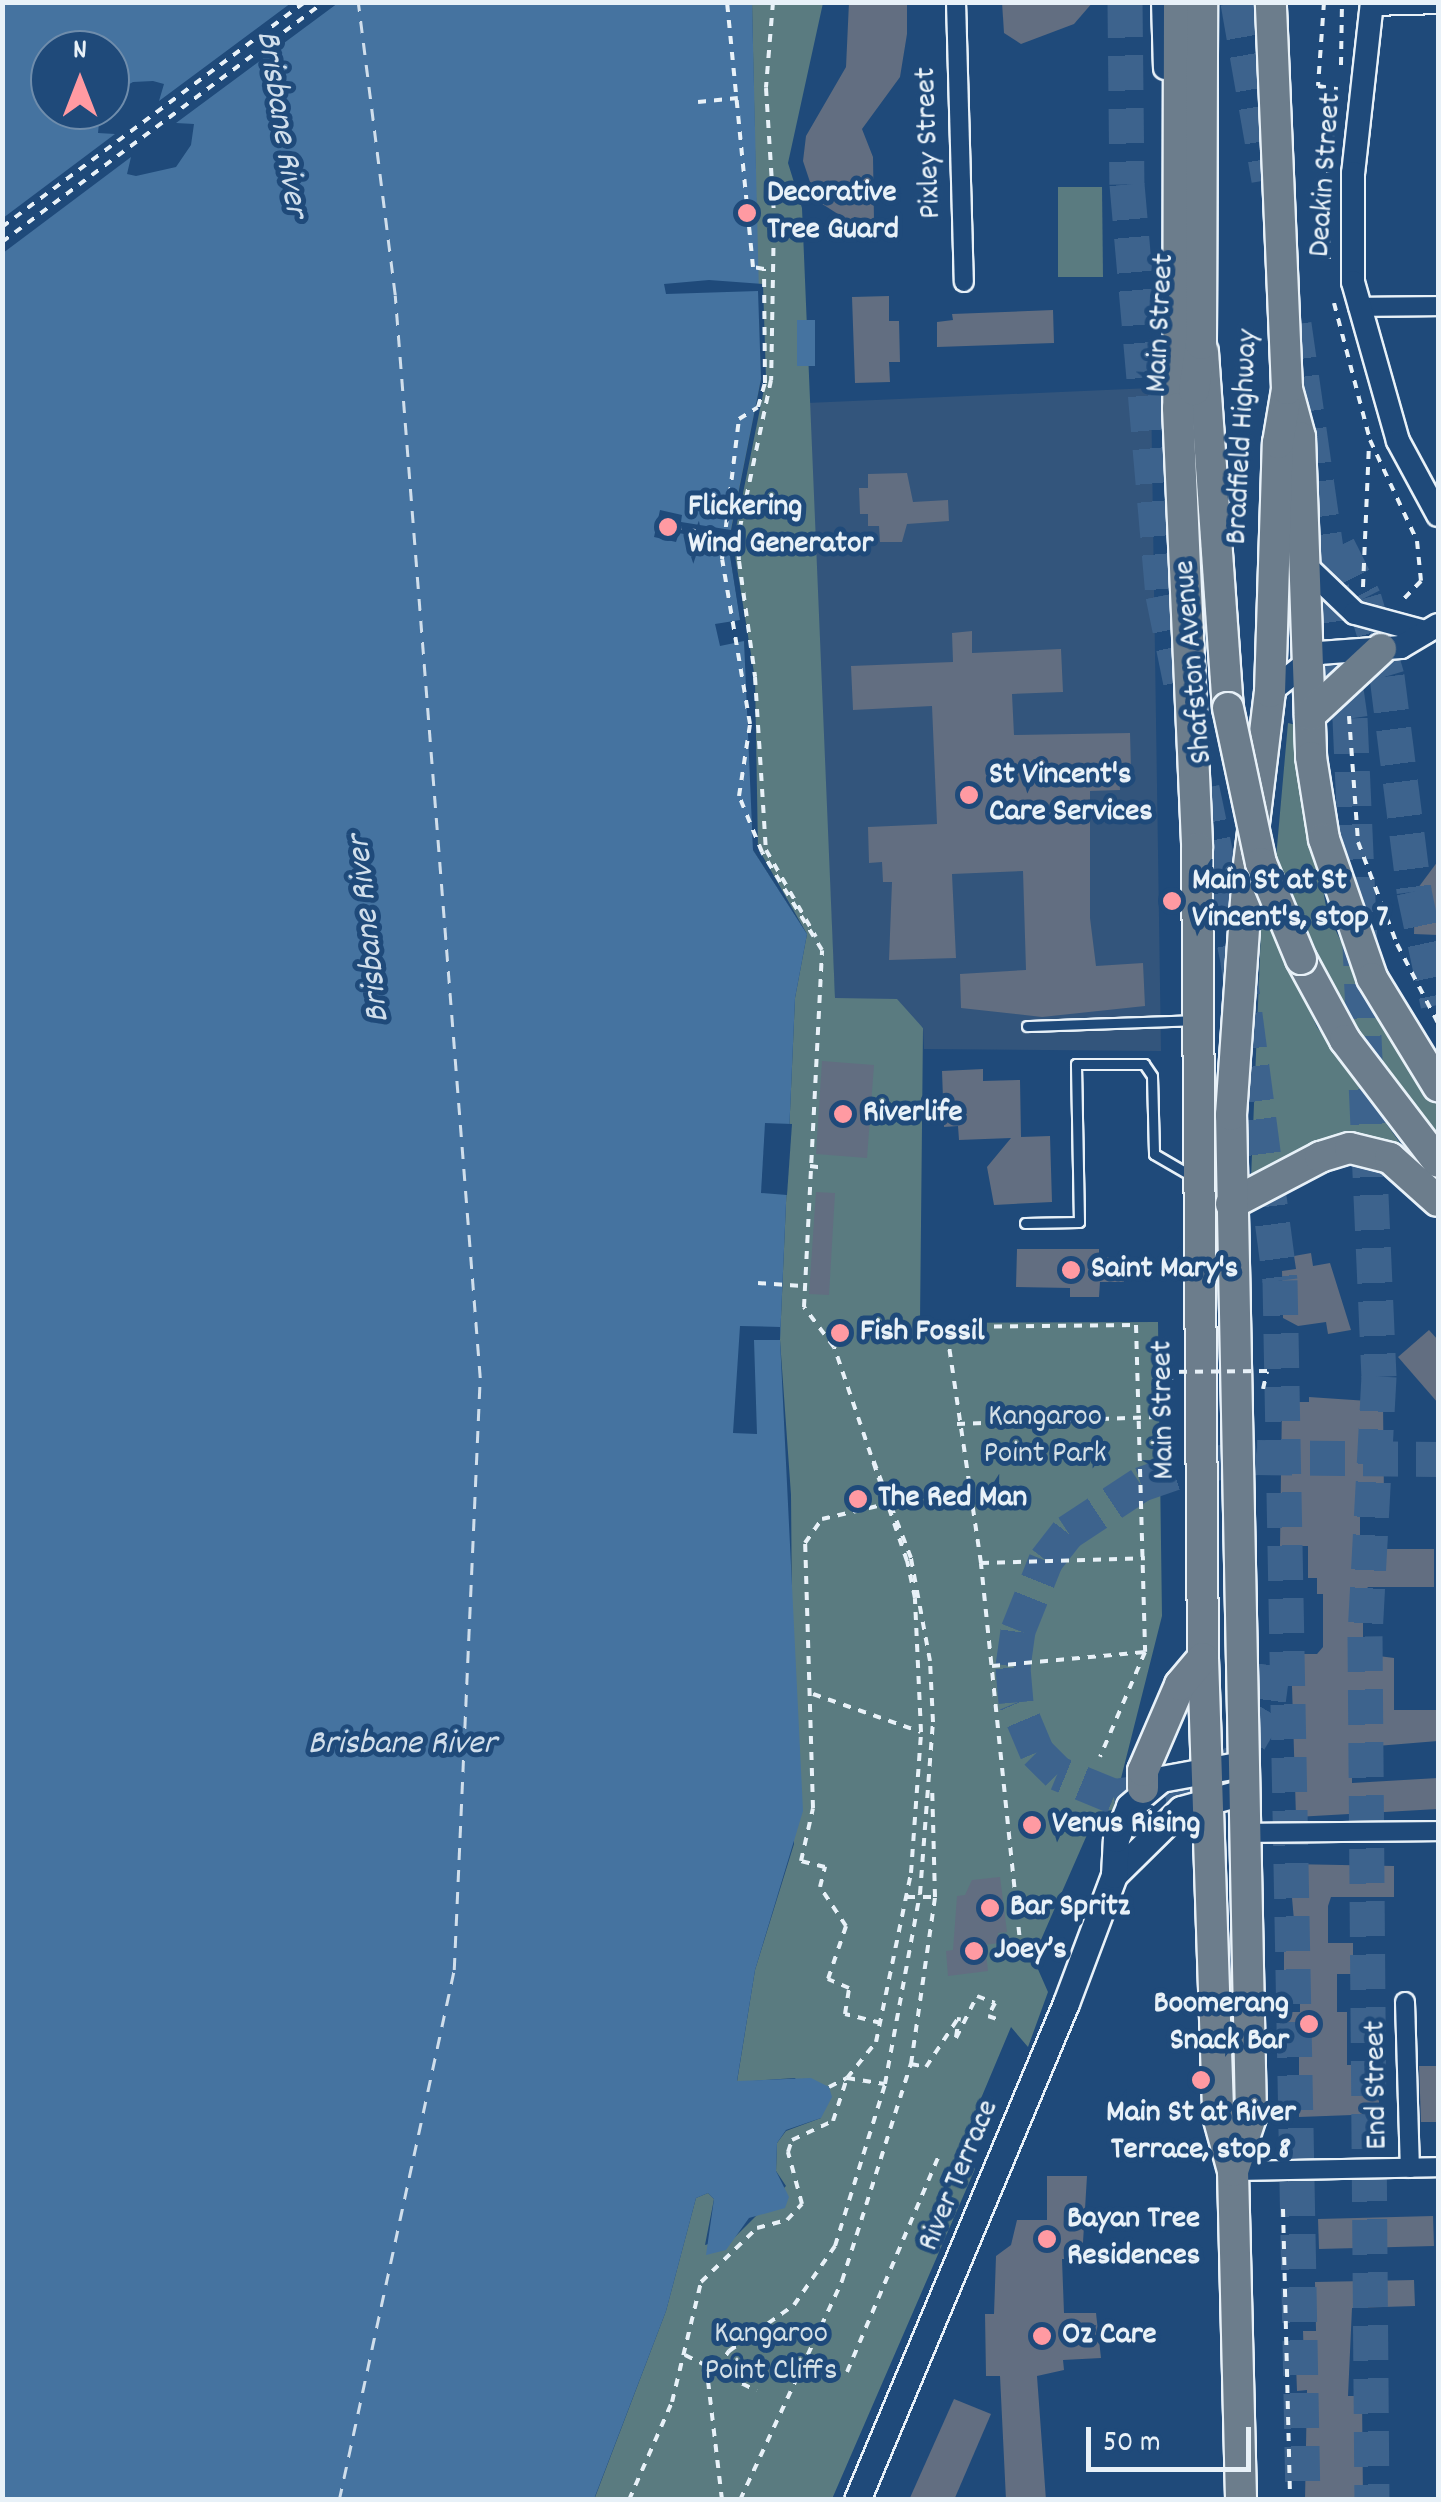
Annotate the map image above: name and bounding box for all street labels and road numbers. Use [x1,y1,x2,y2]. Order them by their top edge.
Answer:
street label: Pixley Street [908,66,952,220]
street label: Deakin Street [1302,92,1352,258]
street label: Main Street [1139,252,1185,394]
street label: Bradfield Highway [1219,328,1269,546]
street label: Shafston Avenue [1167,559,1223,765]
street label: Main Street [1145,1340,1185,1480]
street label: End Street [1358,2020,1398,2150]
street label: River Terrace [911,2095,1009,2257]

